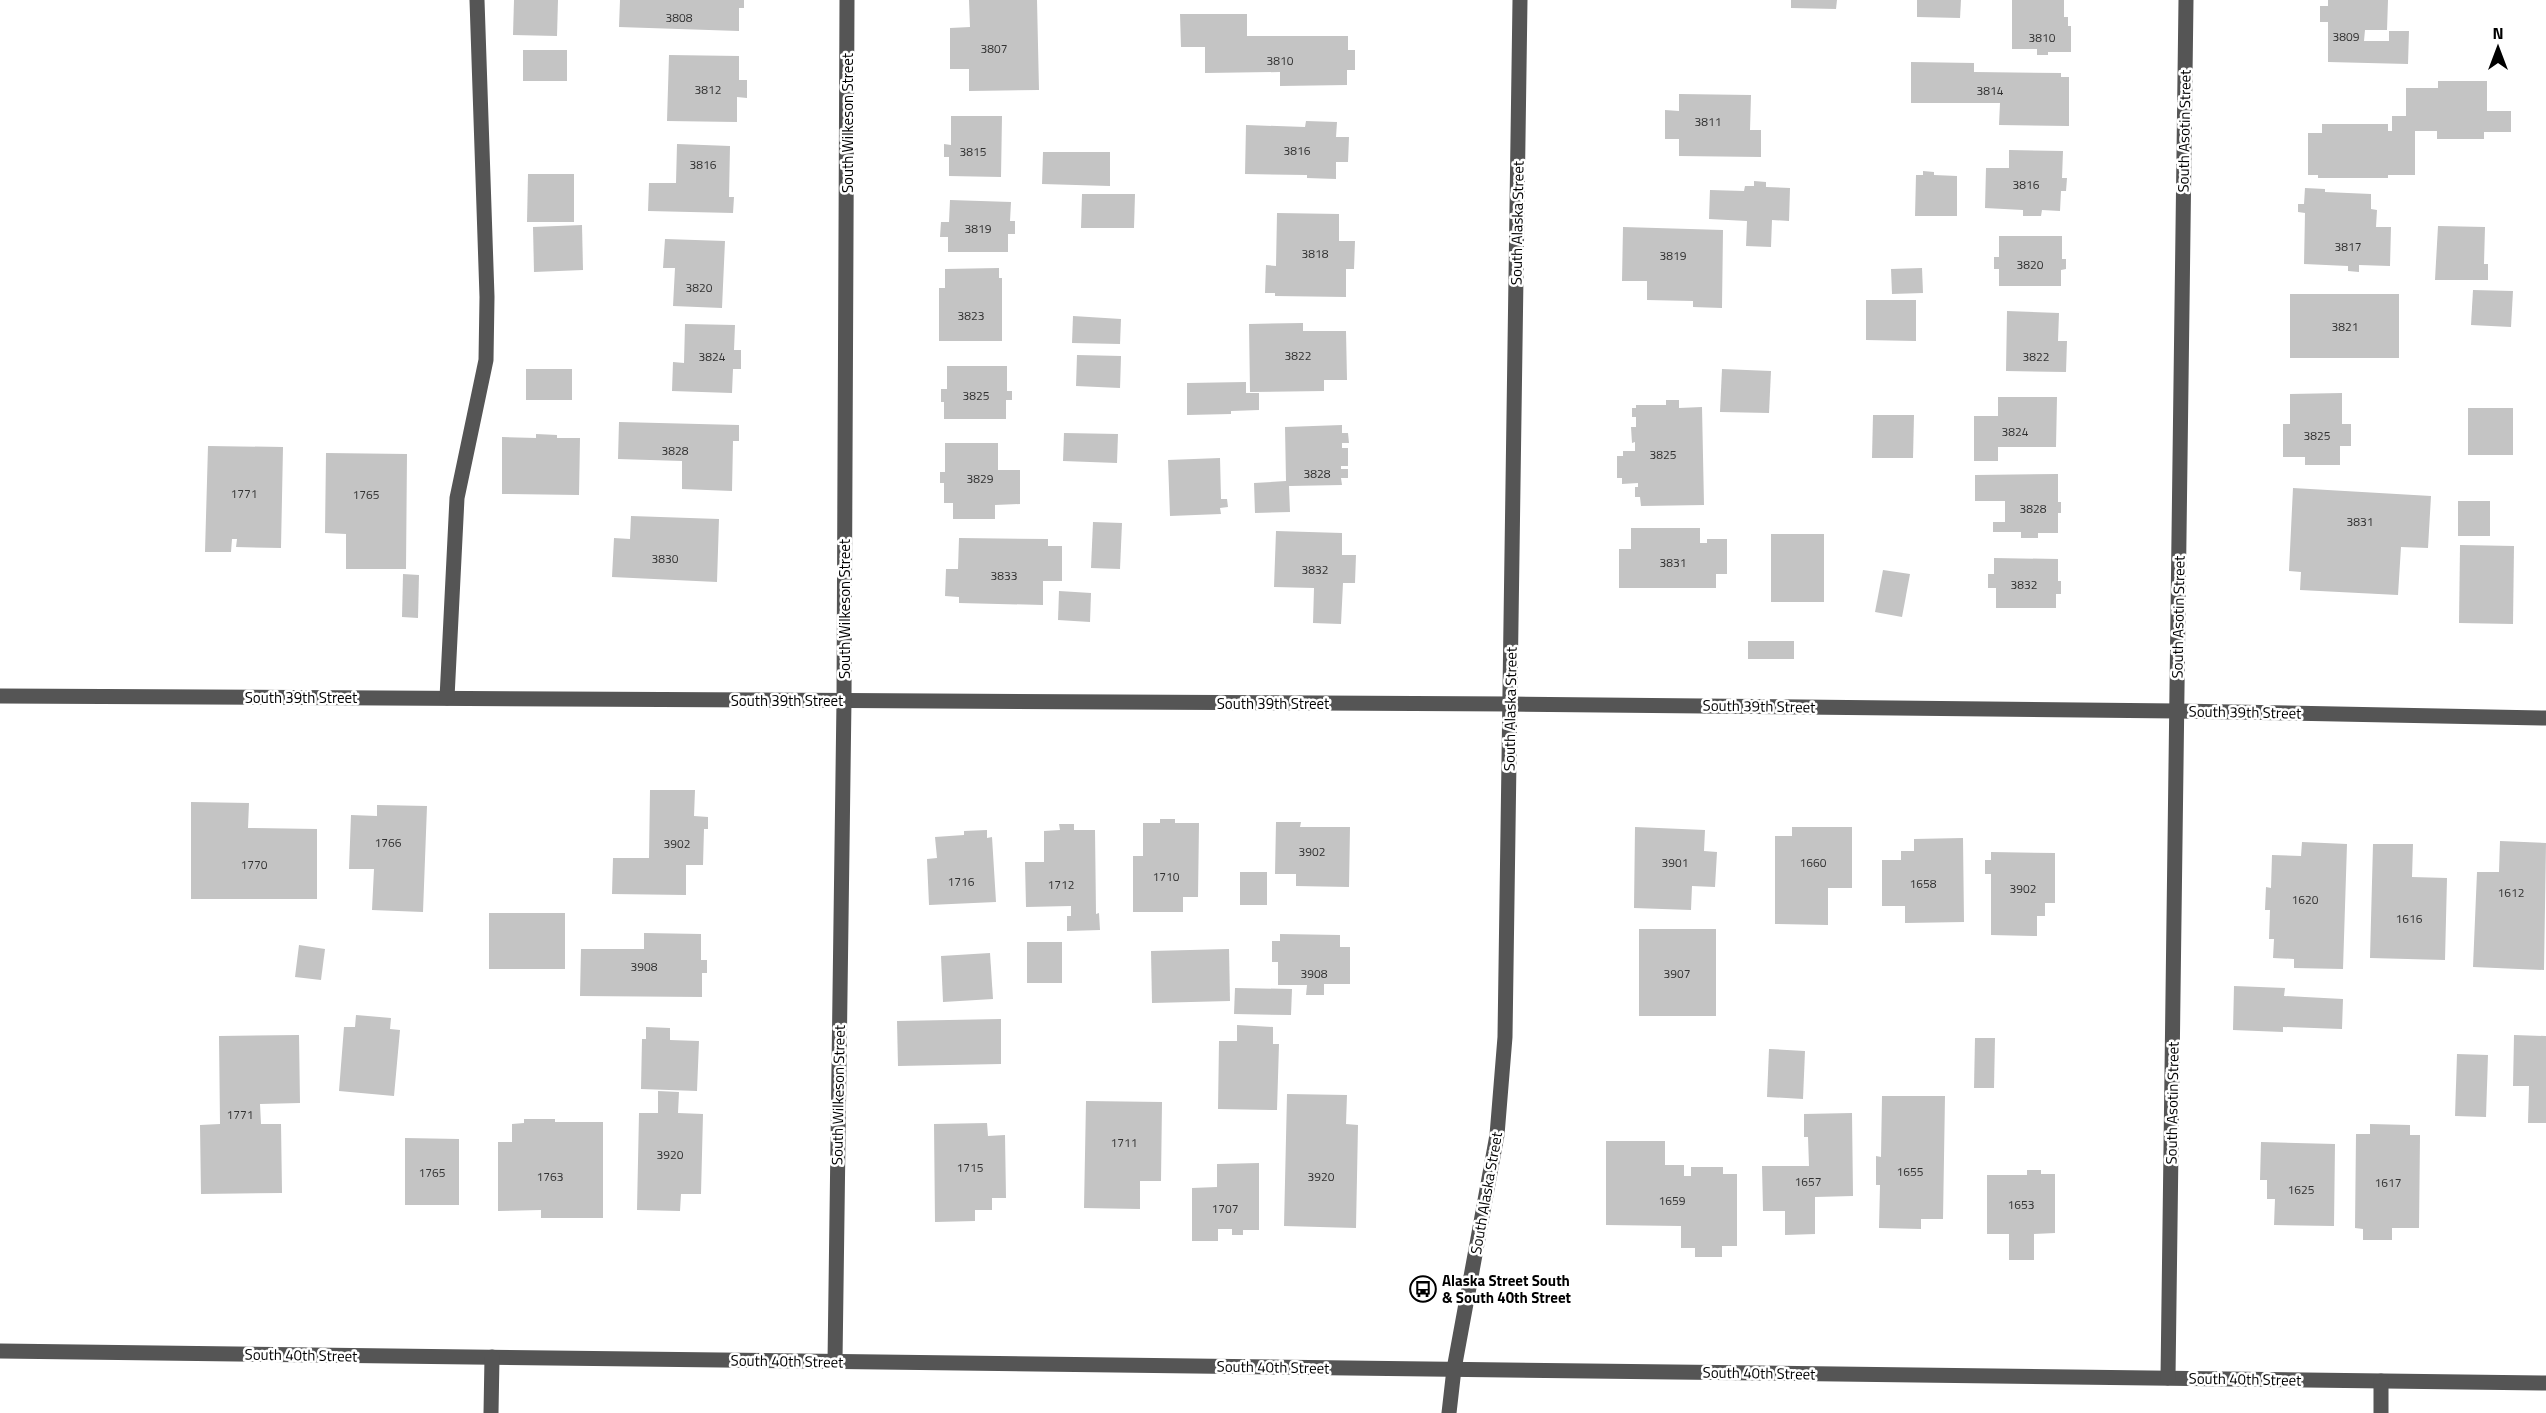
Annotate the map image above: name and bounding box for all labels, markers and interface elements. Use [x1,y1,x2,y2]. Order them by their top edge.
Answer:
house number: 3808 [666,8,693,27]
north arrow [2468,18,2528,78]
text: N [2492,21,2504,45]
house number: 3809 [2333,27,2360,46]
house number: 3810 [2029,28,2056,47]
house number: 3807 [981,39,1007,58]
house number: 3810 [1267,51,1294,70]
street label: South Wilkeson Street [836,52,859,193]
street label: South Asotin Street [2171,69,2197,193]
house number: 3812 [695,80,721,99]
house number: 3814 [1977,81,2004,100]
house number: 3811 [1695,112,1721,131]
house number: 3816 [1284,141,1311,160]
house number: 3815 [960,142,987,161]
house number: 3816 [690,155,717,174]
street label: South Alaska Street [1504,160,1530,285]
house number: 3816 [2013,175,2040,194]
house number: 3819 [965,219,992,238]
house number: 3817 [2335,237,2361,256]
house number: 3818 [1302,244,1329,263]
house number: 3819 [1660,246,1687,265]
house number: 3820 [2017,255,2044,274]
house number: 3820 [686,278,713,297]
house number: 3823 [958,306,984,325]
house number: 3821 [2332,317,2358,336]
house number: 3822 [1285,346,1311,365]
house number: 3824 [699,347,726,366]
house number: 3822 [2023,347,2049,366]
house number: 3825 [963,386,990,405]
house number: 3824 [2002,422,2029,441]
house number: 3825 [2304,426,2331,445]
house number: 3828 [662,441,689,460]
house number: 3825 [1650,445,1677,464]
house number: 3828 [1304,464,1331,483]
house number: 3829 [967,469,994,488]
house number: 1771 [231,484,257,503]
house number: 1765 [353,485,380,504]
house number: 3828 [2020,499,2047,518]
house number: 3831 [2347,512,2373,531]
street label: South Wilkeson Street [833,538,856,679]
house number: 3830 [652,549,679,568]
house number: 3831 [1660,553,1686,572]
street label: South Asotin Street [2165,555,2191,679]
house number: 3832 [1302,560,1328,579]
house number: 3833 [991,566,1017,585]
house number: 3832 [2011,575,2037,594]
street label: South Alaska Street [1497,646,1523,771]
street label: South 39th Street [245,686,358,709]
street label: South 39th Street [731,689,844,712]
street label: South 39th Street [1217,692,1330,715]
street label: South 39th Street [1702,694,1816,718]
street label: South 39th Street [2188,700,2302,724]
house number: 1766 [375,833,402,852]
house number: 3902 [664,834,690,853]
house number: 3902 [1299,842,1325,861]
house number: 3901 [1662,853,1688,872]
house number: 1660 [1800,853,1827,872]
house number: 1770 [241,855,268,874]
house number: 1710 [1153,867,1180,886]
house number: 1716 [948,872,975,891]
house number: 1658 [1910,874,1937,893]
house number: 1712 [1048,875,1074,894]
house number: 3902 [2010,879,2036,898]
house number: 1612 [2498,883,2524,902]
house number: 1620 [2292,890,2319,909]
house number: 1616 [2396,909,2423,928]
house number: 3908 [631,957,658,976]
house number: 3908 [1301,964,1328,983]
house number: 3907 [1664,964,1690,983]
street label: South Wilkeson Street [825,1024,851,1165]
street label: South Asotin Street [2159,1041,2185,1165]
house number: 1771 [227,1105,253,1124]
street label: South Alaska Street [1464,1129,1508,1256]
house number: 1711 [1111,1133,1137,1152]
house number: 3920 [657,1145,684,1164]
house number: 1715 [957,1158,984,1177]
house number: 1655 [1897,1162,1924,1181]
house number: 1765 [419,1163,446,1182]
house number: 1763 [537,1167,563,1186]
house number: 3920 [1308,1167,1335,1186]
house number: 1657 [1795,1172,1821,1191]
house number: 1617 [2375,1173,2401,1192]
house number: 1625 [2288,1180,2315,1199]
house number: 1659 [1659,1191,1686,1210]
house number: 1653 [2008,1195,2034,1214]
house number: 1707 [1212,1199,1238,1218]
place label: Alaska Street South & South 40th Street [1442,1269,1572,1309]
bus stop icon: Alaska Street South & South 40th Street [1408,1274,1438,1304]
street label: South 40th Street [244,1343,358,1367]
street label: South 40th Street [730,1349,844,1373]
street label: South 40th Street [1216,1355,1330,1379]
street label: South 40th Street [1702,1361,1816,1385]
street label: South 40th Street [2188,1367,2302,1391]

